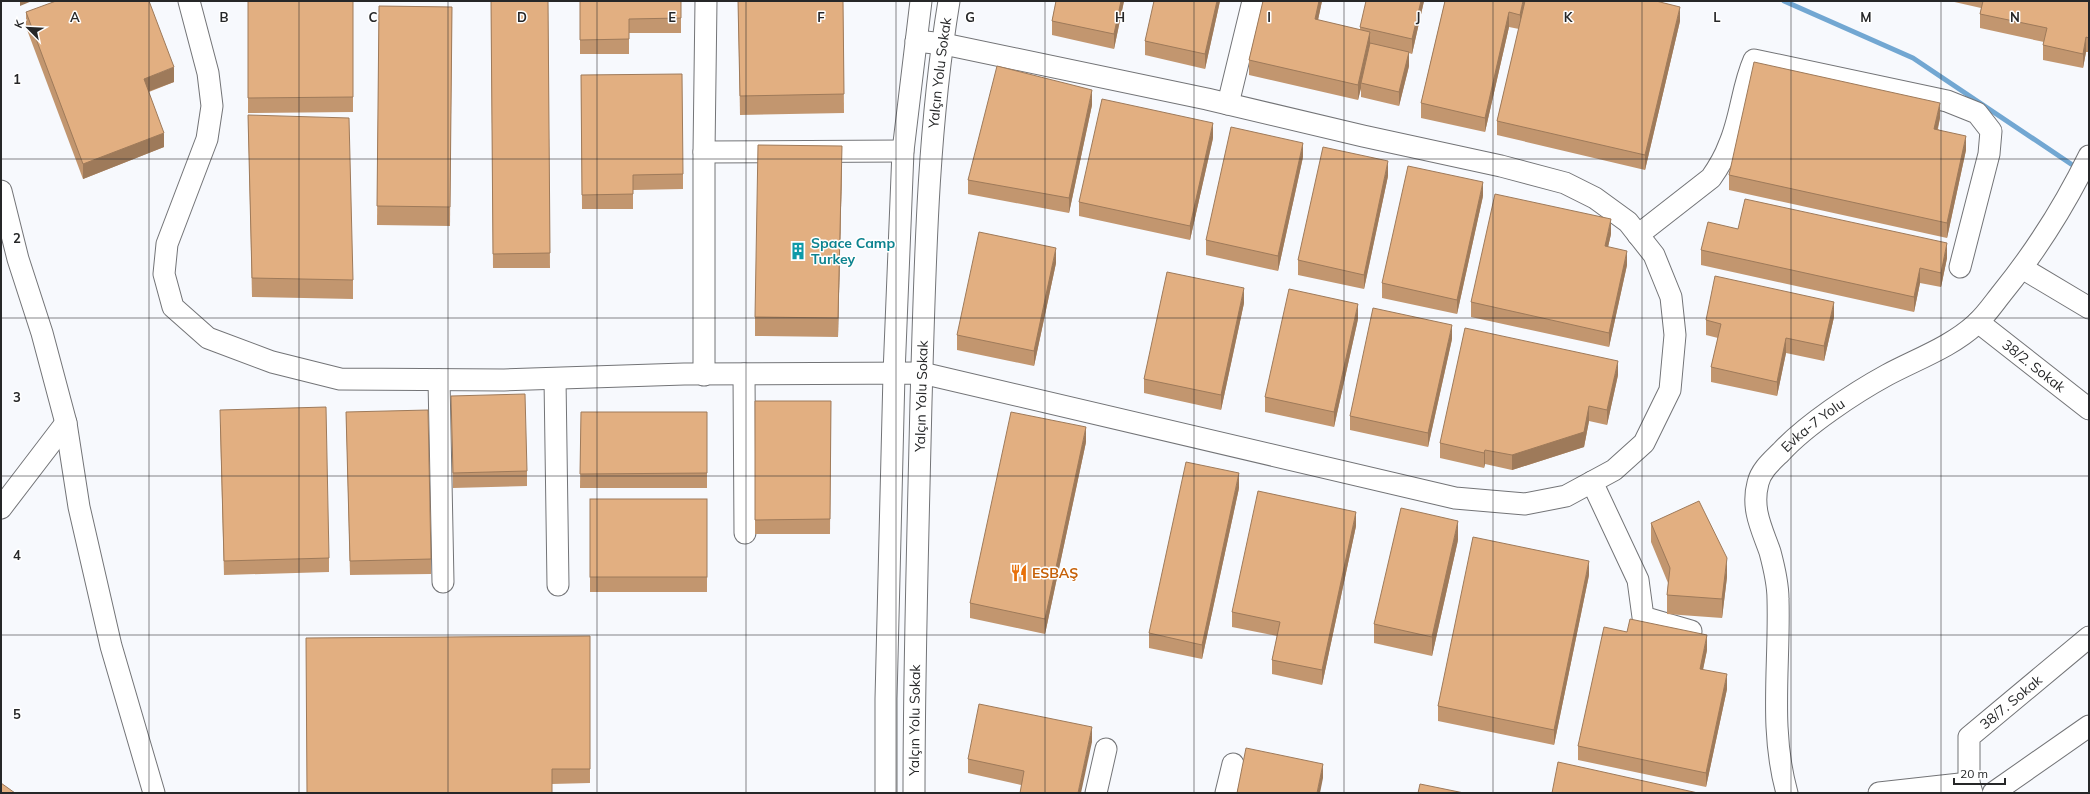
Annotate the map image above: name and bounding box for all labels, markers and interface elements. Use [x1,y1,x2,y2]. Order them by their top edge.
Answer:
north arrow [8,8,48,48]
text: A [70,9,80,25]
text: B [220,9,229,25]
text: C [369,9,378,25]
text: D [517,9,527,25]
text: E [668,9,676,25]
text: F [817,9,825,25]
text: G [965,9,975,25]
text: H [1115,9,1125,25]
text: I [1267,9,1271,25]
text: J [1416,9,1420,25]
text: K [1564,9,1574,25]
text: L [1713,9,1721,25]
text: M [1860,9,1872,25]
text: N [2010,9,2020,25]
street label: Yalçın Yolu Sokak [924,15,955,130]
text: K [11,17,27,30]
text: 1 [13,71,21,87]
text: 2 [13,230,21,246]
place label: Space Camp Turkey [811,234,895,268]
building icon: Space Camp Turkey [788,241,808,261]
street label: 38/2. Sokak [1999,335,2070,397]
street label: Yalçın Yolu Sokak [911,339,932,453]
text: 3 [13,389,21,405]
street label: Evka-7 Yolu [1777,394,1848,456]
text: 4 [13,547,21,563]
restaurant icon: ESBAŞ [1009,563,1029,583]
place label: ESBAŞ [1032,564,1078,582]
street label: Yalçın Yolu Sokak [905,663,924,777]
street label: 38/7. Sokak [1976,670,2046,733]
text: 5 [13,706,21,722]
scale bar [1954,760,2005,786]
text: 20 m [1960,766,1988,781]

